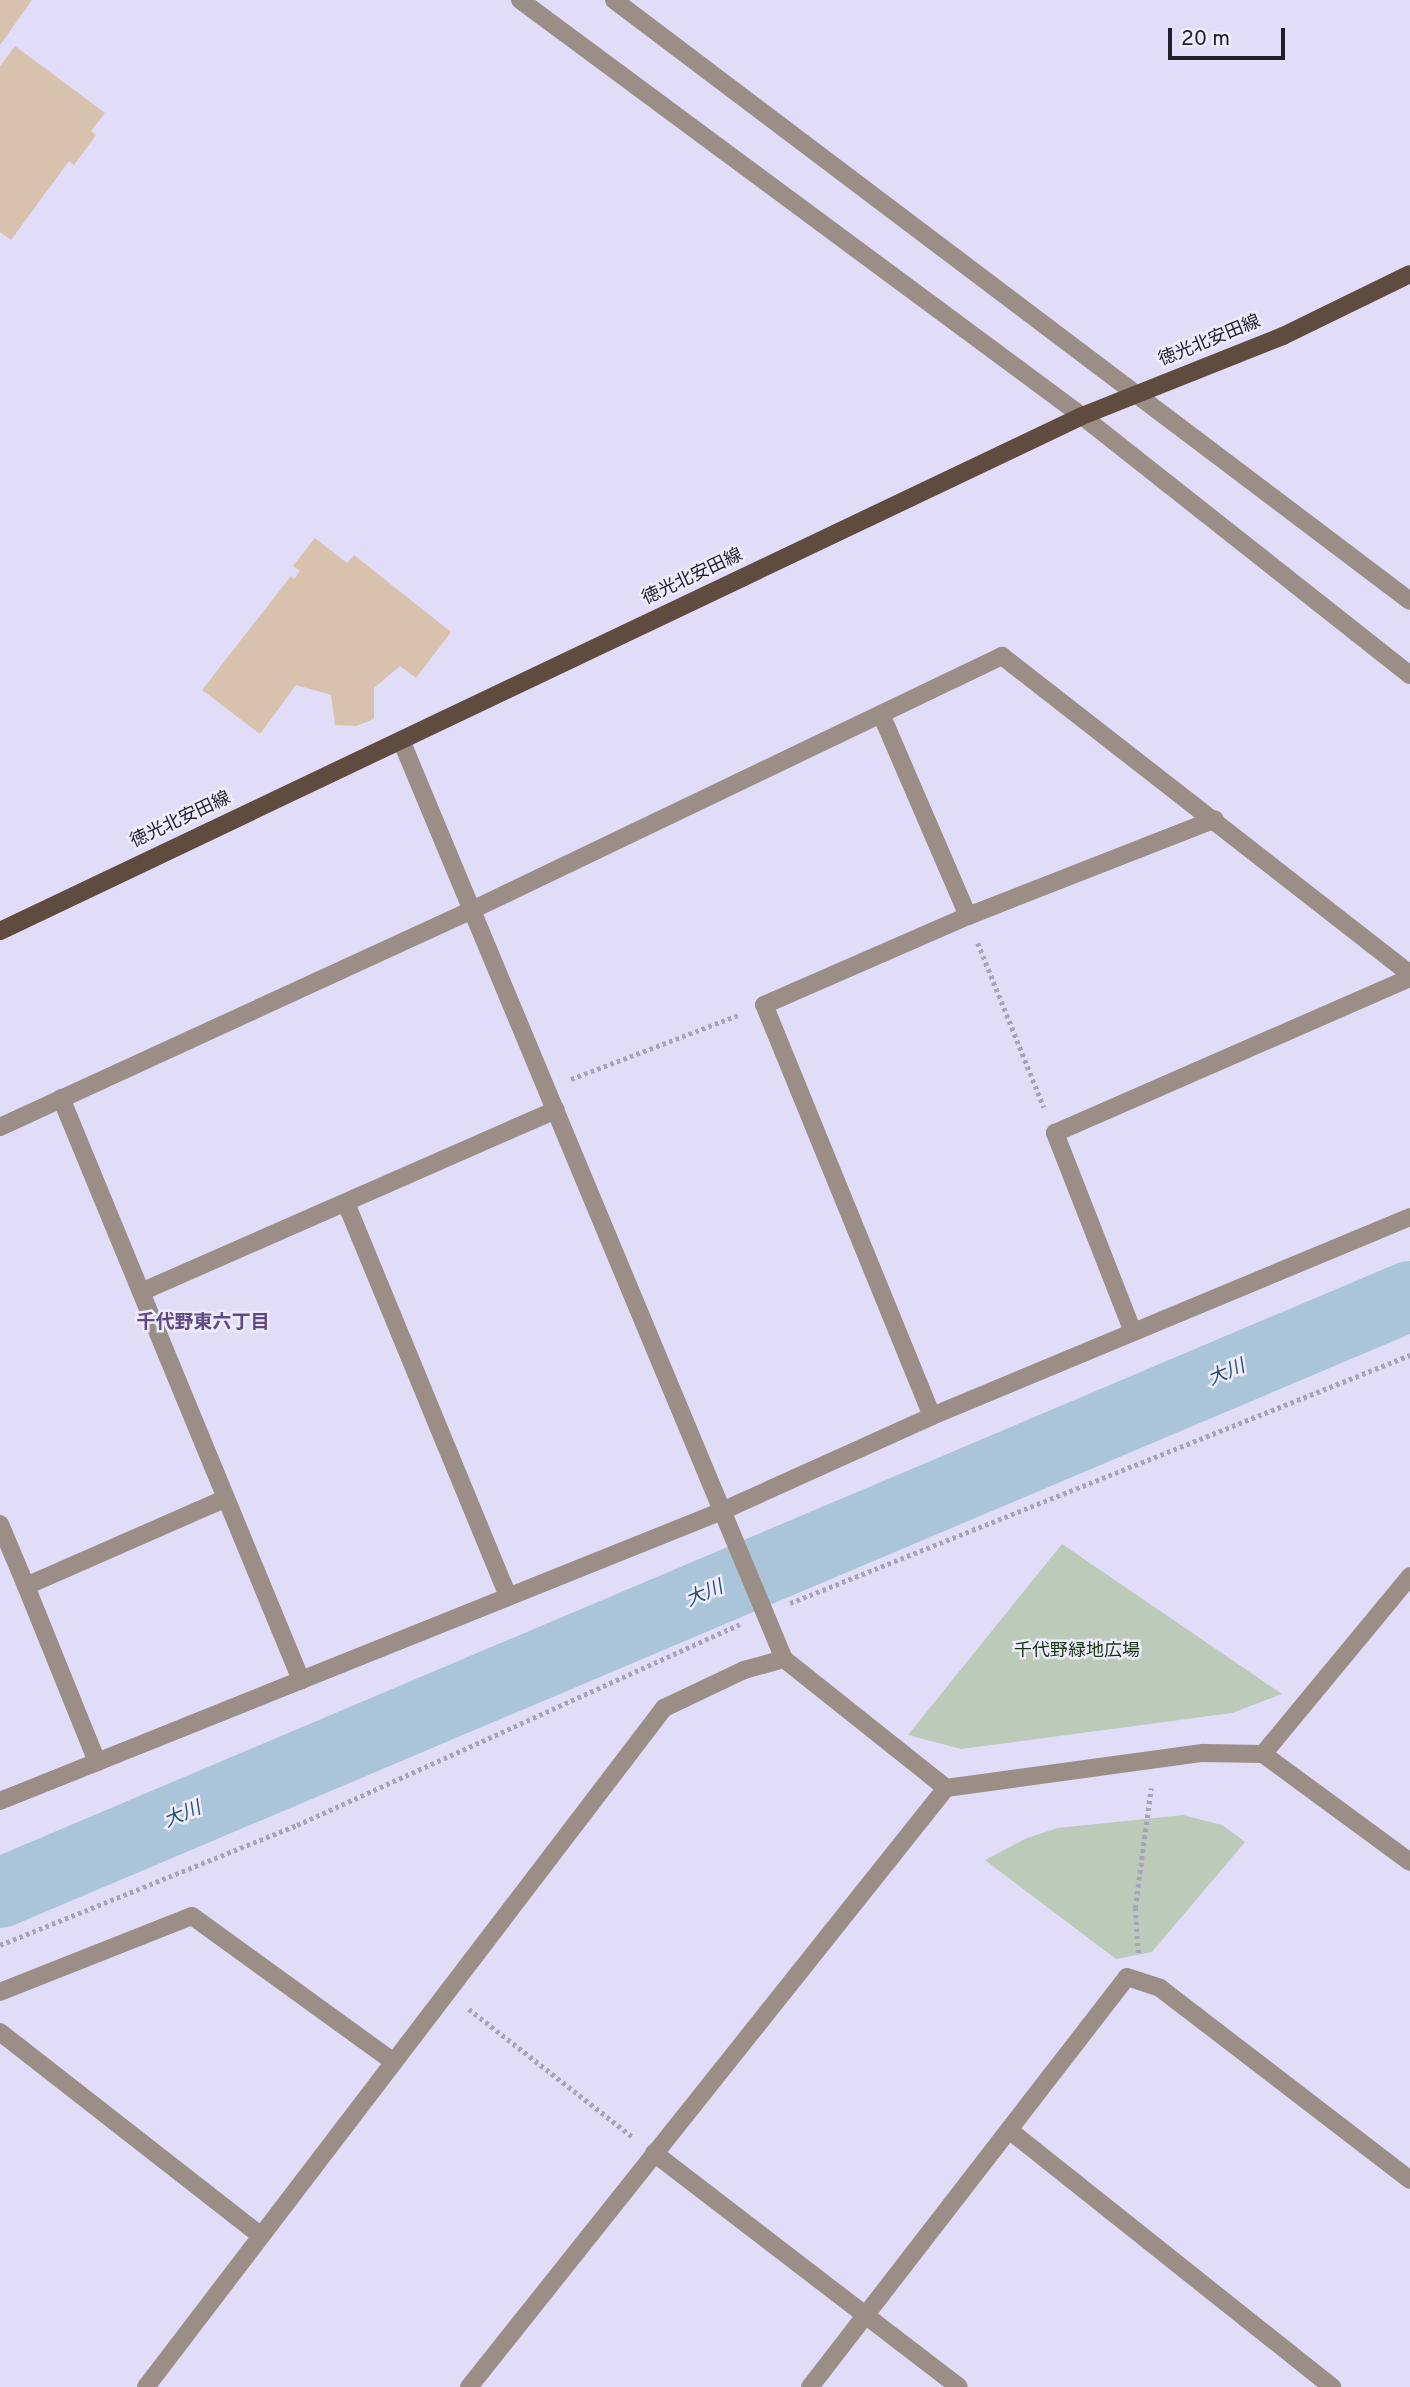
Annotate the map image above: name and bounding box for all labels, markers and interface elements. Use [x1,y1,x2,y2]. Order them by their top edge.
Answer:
scale bar [1172,14,1289,58]
text: 20 m [1181,26,1230,53]
street label: 徳光北安田線 [1156,312,1264,372]
street label: 徳光北安田線 [639,545,747,611]
street label: 徳光北安田線 [127,788,235,854]
district label: 千代野東六丁目 [137,1313,269,1335]
water label: 大川 [1205,1356,1249,1392]
water label: 大川 [683,1577,727,1613]
park label: 千代野緑地広場 [1014,1641,1140,1663]
water label: 大川 [161,1798,205,1834]

